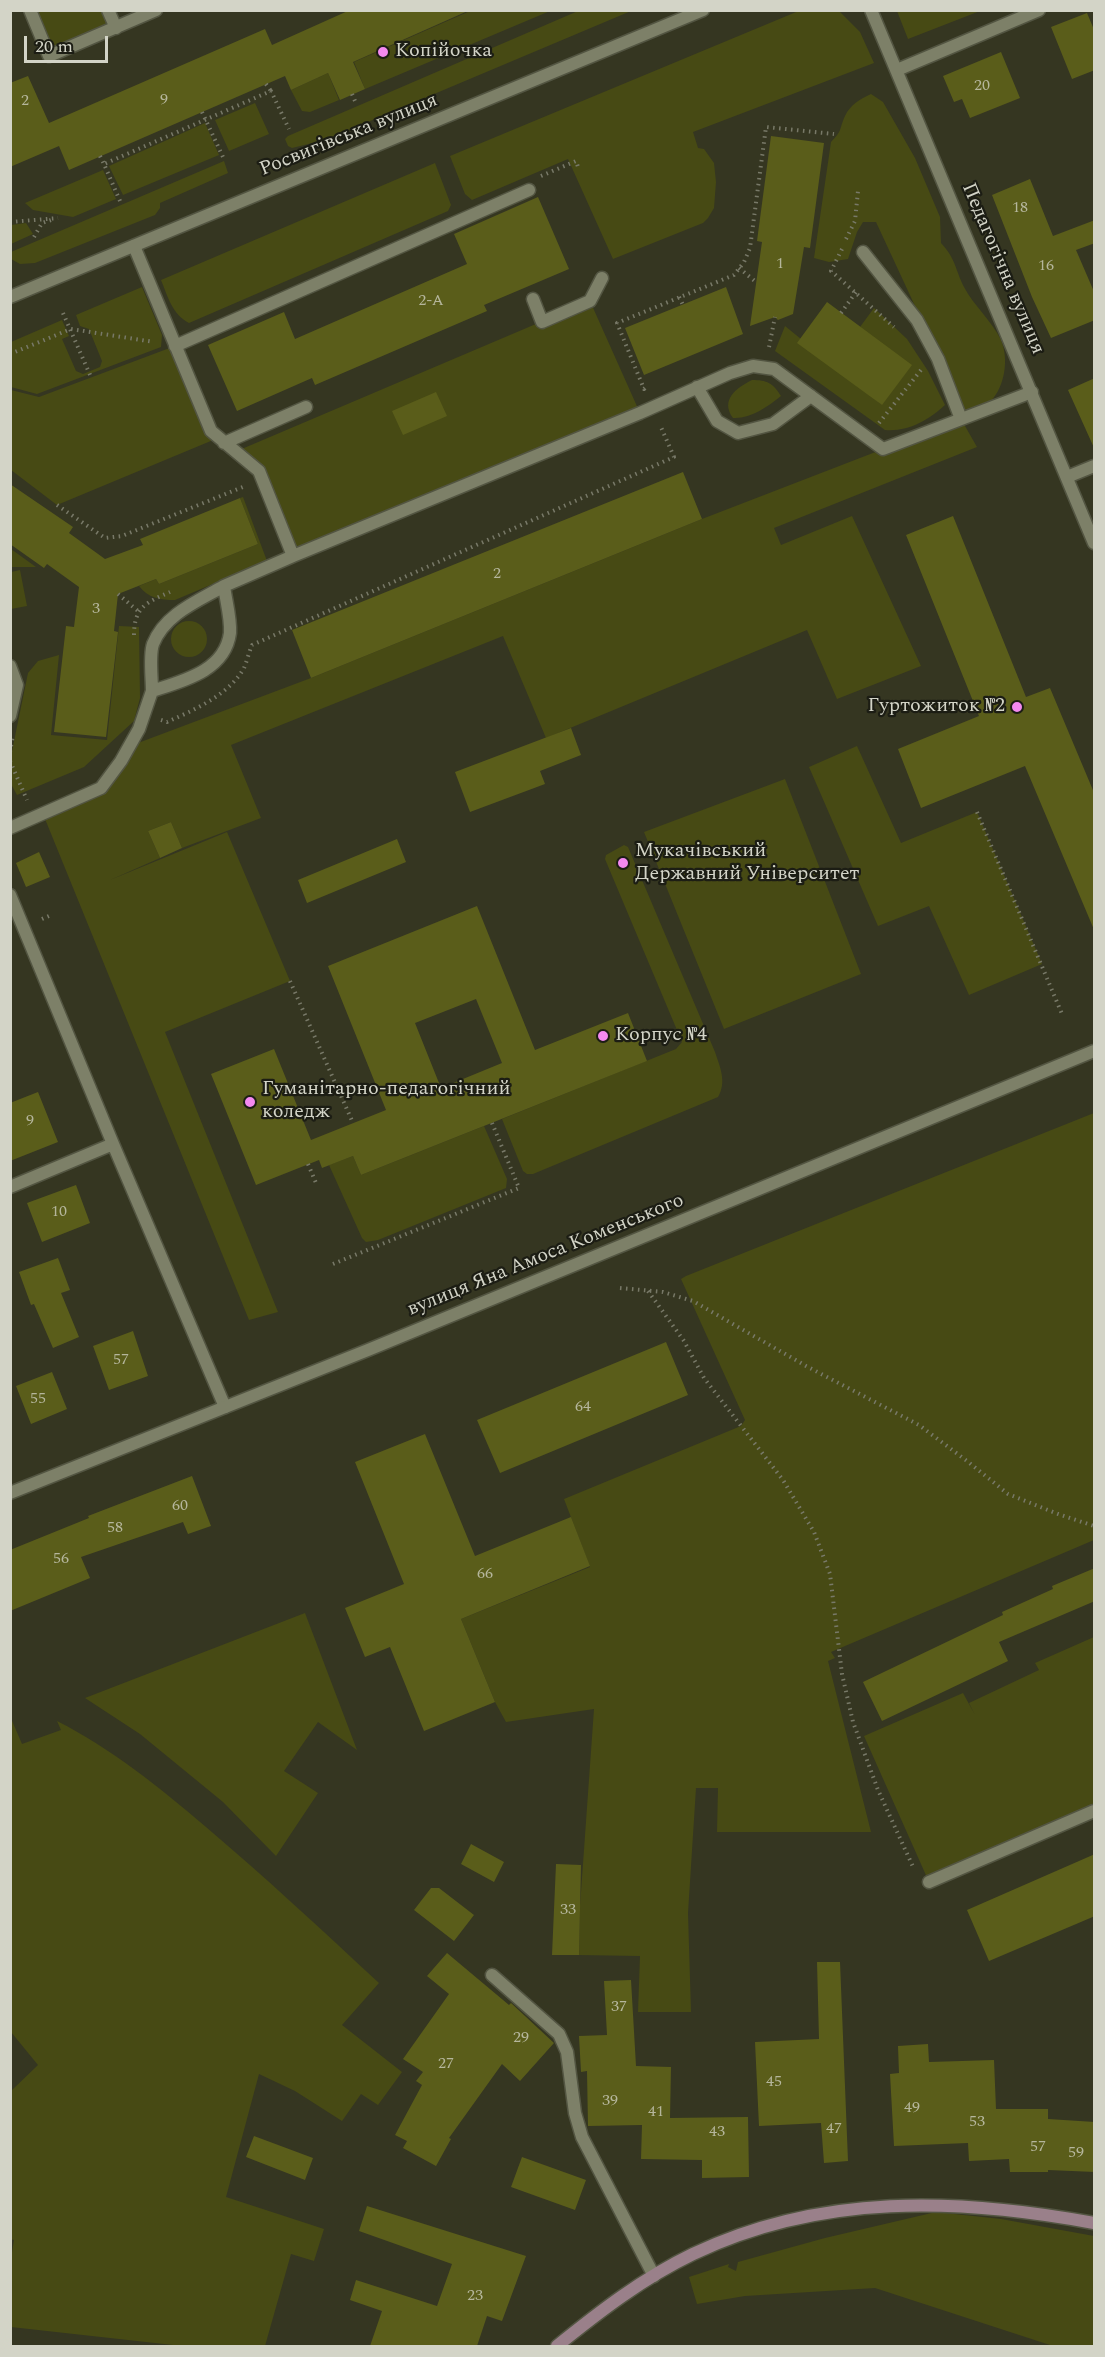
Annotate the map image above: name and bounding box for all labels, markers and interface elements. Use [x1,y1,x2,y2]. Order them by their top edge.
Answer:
scale bar [27,24,111,62]
text: 20 m [35,33,73,60]
place label: Копійочка [395,40,492,64]
marker: Копійочка [376,45,390,59]
house number: 20 [974,77,990,97]
street label: Росвигівська вулиця [256,89,442,183]
house number: 9 [160,91,168,111]
house number: 2 [21,92,29,112]
street label: Педагогічна вулиця [955,180,1049,358]
house number: 18 [1012,199,1028,219]
house number: 1 [776,255,784,275]
house number: 16 [1038,257,1054,277]
house number: 2-А [418,292,444,312]
house number: 2 [493,565,501,585]
house number: 3 [92,600,100,620]
place label: Гуртожиток №2 [868,695,1005,719]
marker: Гуртожиток №2 [1010,700,1024,714]
place label: Мукачівський Державний Університет [635,840,859,887]
marker: Мукачівський Державний Університет [616,856,630,870]
place label: Корпус №4 [615,1024,707,1048]
marker: Корпус №4 [596,1029,610,1043]
place label: Гуманітарно-педагогічний коледж [262,1078,510,1125]
marker: Гуманітарно-педагогічний коледж [243,1095,257,1109]
house number: 9 [26,1112,34,1132]
street label: вулиця Яна Амоса Коменського [404,1189,688,1323]
house number: 10 [51,1203,67,1223]
house number: 57 [113,1351,129,1371]
house number: 55 [30,1390,46,1410]
house number: 64 [575,1398,591,1418]
house number: 60 [172,1497,188,1517]
house number: 58 [107,1519,123,1539]
house number: 56 [53,1550,69,1570]
house number: 66 [477,1565,493,1585]
house number: 33 [560,1901,576,1921]
house number: 37 [611,1998,627,2018]
house number: 29 [513,2029,529,2049]
house number: 27 [438,2055,454,2075]
house number: 45 [766,2073,782,2093]
house number: 39 [602,2092,618,2112]
house number: 49 [904,2099,920,2119]
house number: 41 [648,2103,664,2123]
house number: 53 [969,2113,985,2133]
house number: 47 [826,2120,842,2140]
house number: 43 [709,2123,725,2143]
house number: 57 [1030,2138,1046,2158]
house number: 59 [1068,2144,1084,2164]
house number: 23 [467,2287,483,2307]

